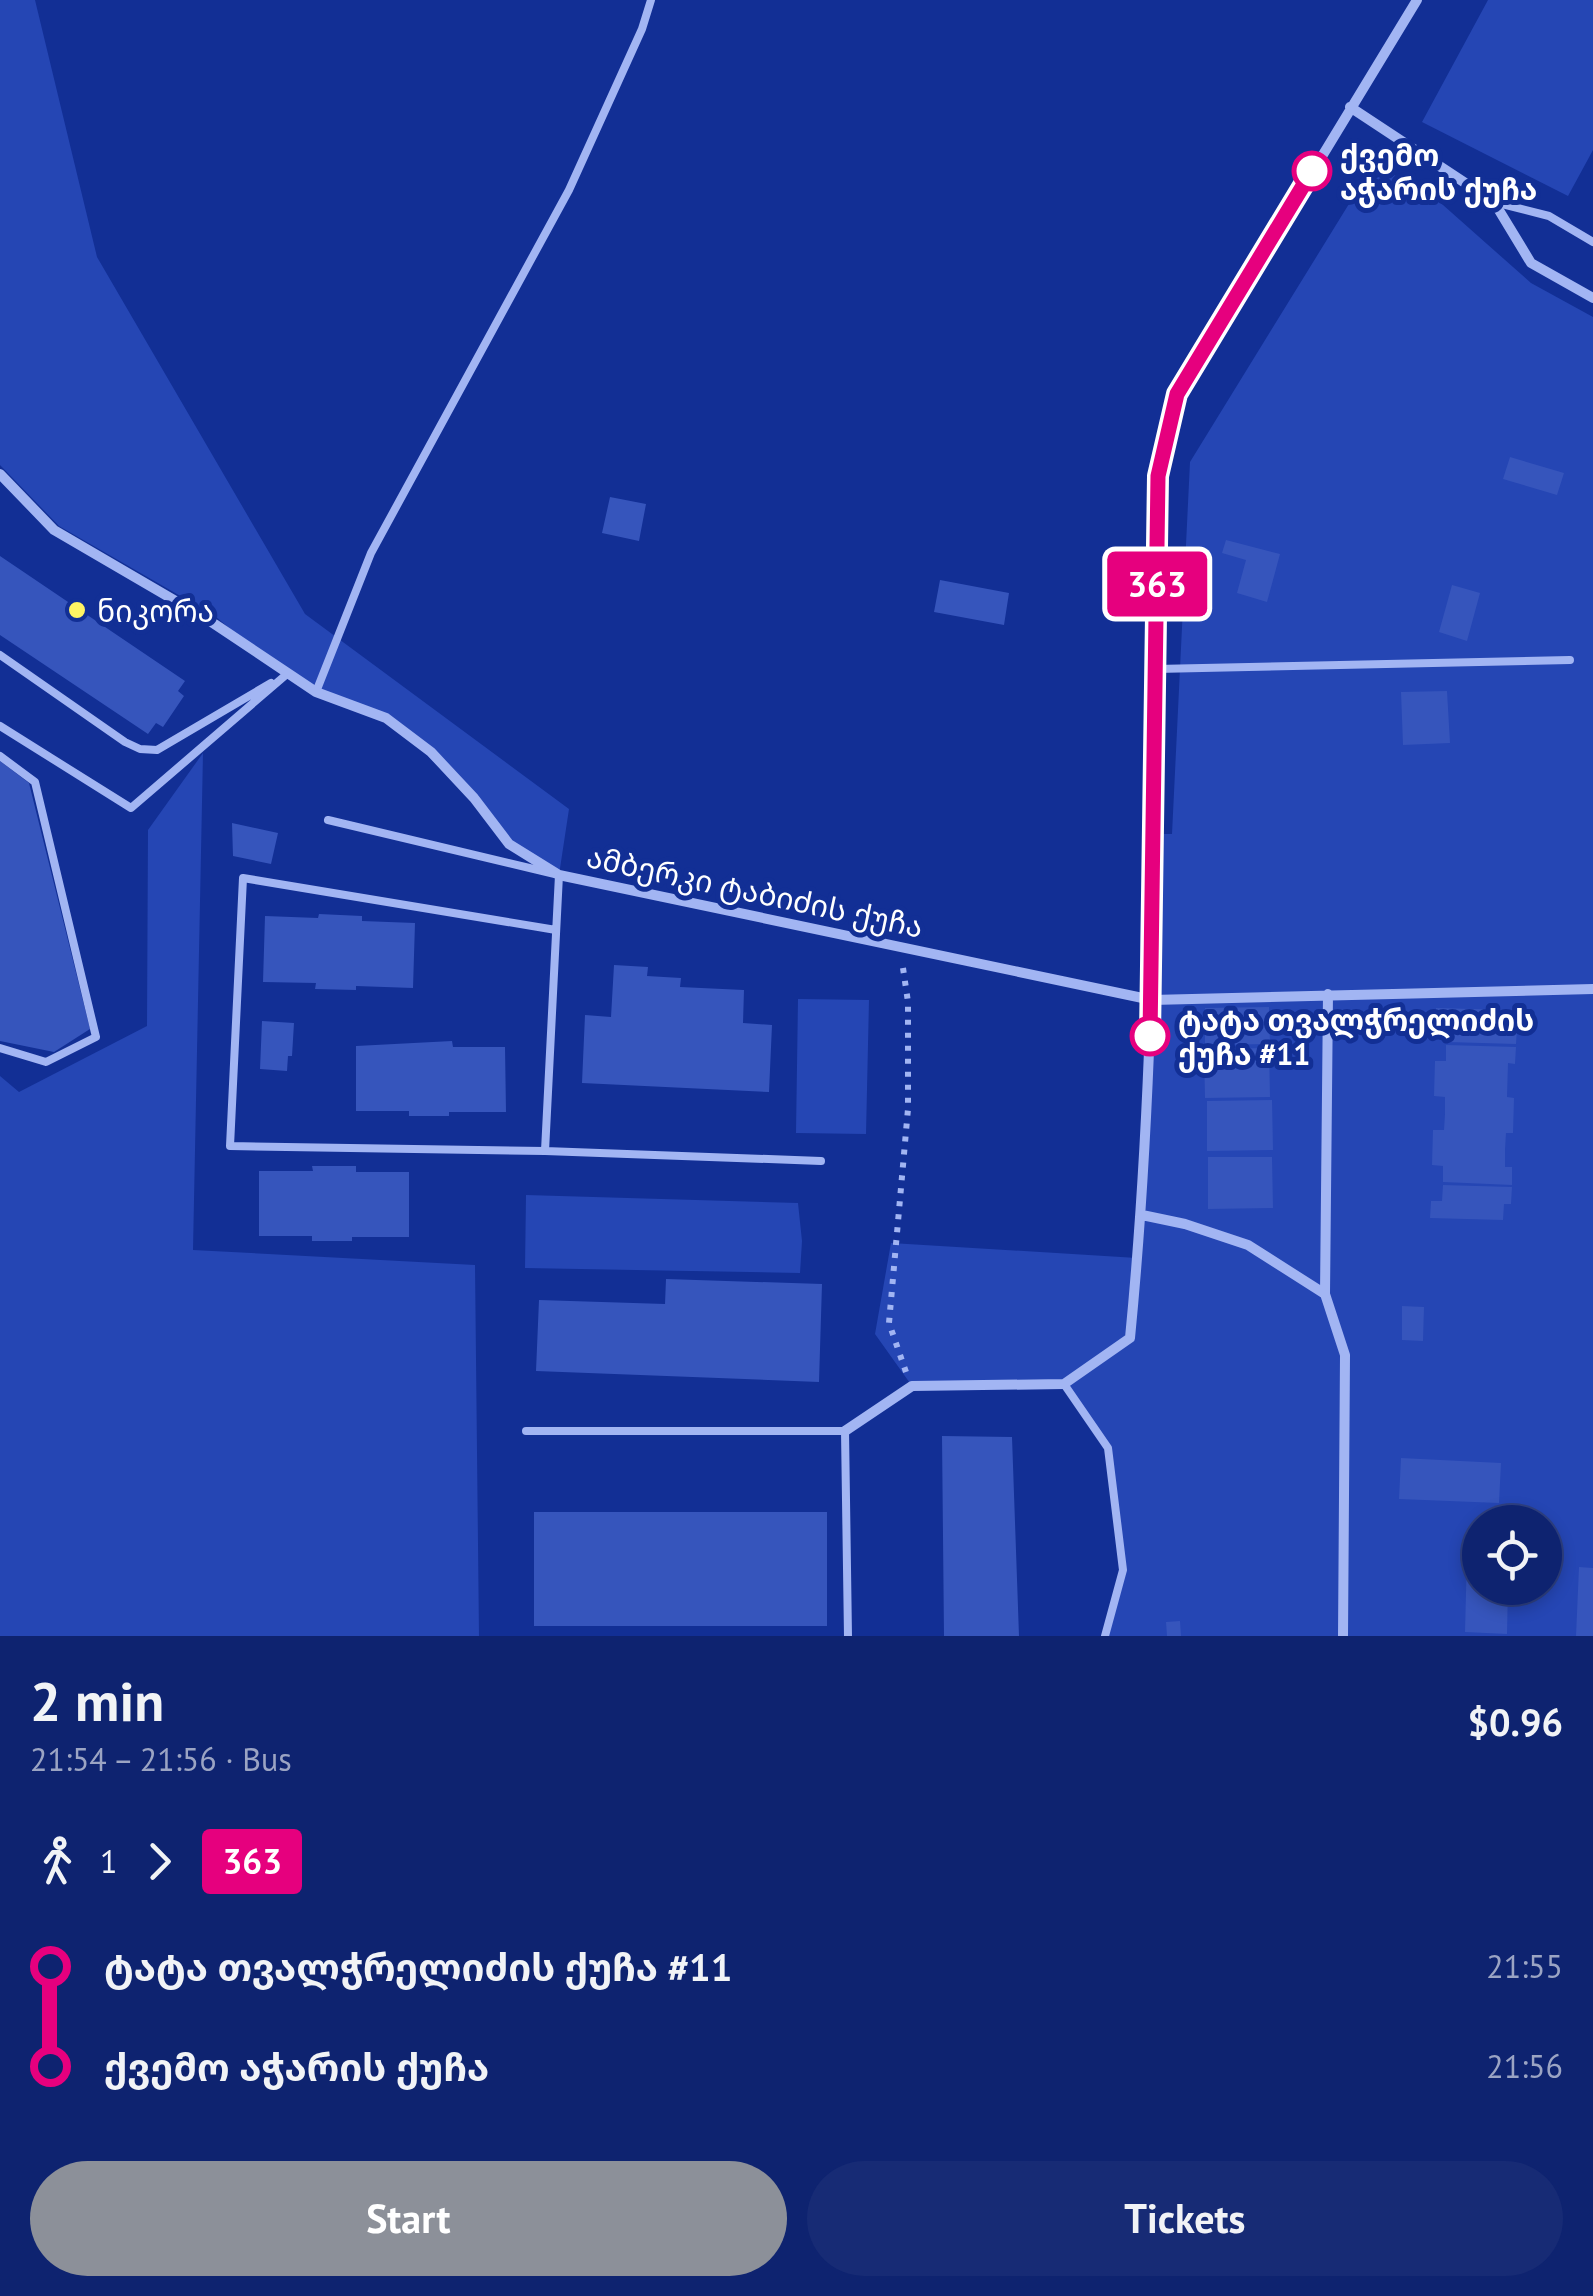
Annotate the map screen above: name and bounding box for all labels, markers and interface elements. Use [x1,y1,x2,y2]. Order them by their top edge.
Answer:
place label: ქვემო აჭარის ქუჩა [1340,135,1537,208]
marker: ქვემო აჭარის ქუჩა [1293,152,1331,190]
line badge: 363 [1100,552,1214,616]
text: 363 [1127,561,1187,607]
place label: ნიკორა [97,591,214,630]
marker: ნიკორა [66,599,88,621]
street label: ამბერკი ტაბიძის ქუჩა [583,836,927,946]
place label: ტატა თვალჭრელიძის ქუჩა #11 [1178,1000,1534,1073]
marker: ტატა თვალჭრელიძის ქუჩა #11 [1131,1017,1169,1055]
map controls [1462,1505,1562,1605]
button: locate [1462,1505,1562,1605]
text: 2 min [30,1665,164,1736]
text: $0.96 [1467,1697,1563,1746]
text: 21:54 – 21:56 · Bus [30,1738,292,1780]
icon: walk [30,1834,85,1889]
icon: forward [132,1834,187,1889]
text: 363 [222,1838,282,1884]
text: 1 [100,1840,117,1882]
text: ტატა თვალჭრელიძის ქუჩა #11 [104,1942,732,1991]
text: 21:55 [1486,1945,1563,1987]
text: ქვემო აჭარის ქუჩა [104,2042,489,2091]
text: 21:56 [1486,2045,1563,2087]
button: Start [30,2161,787,2276]
button: Tickets [807,2161,1563,2276]

